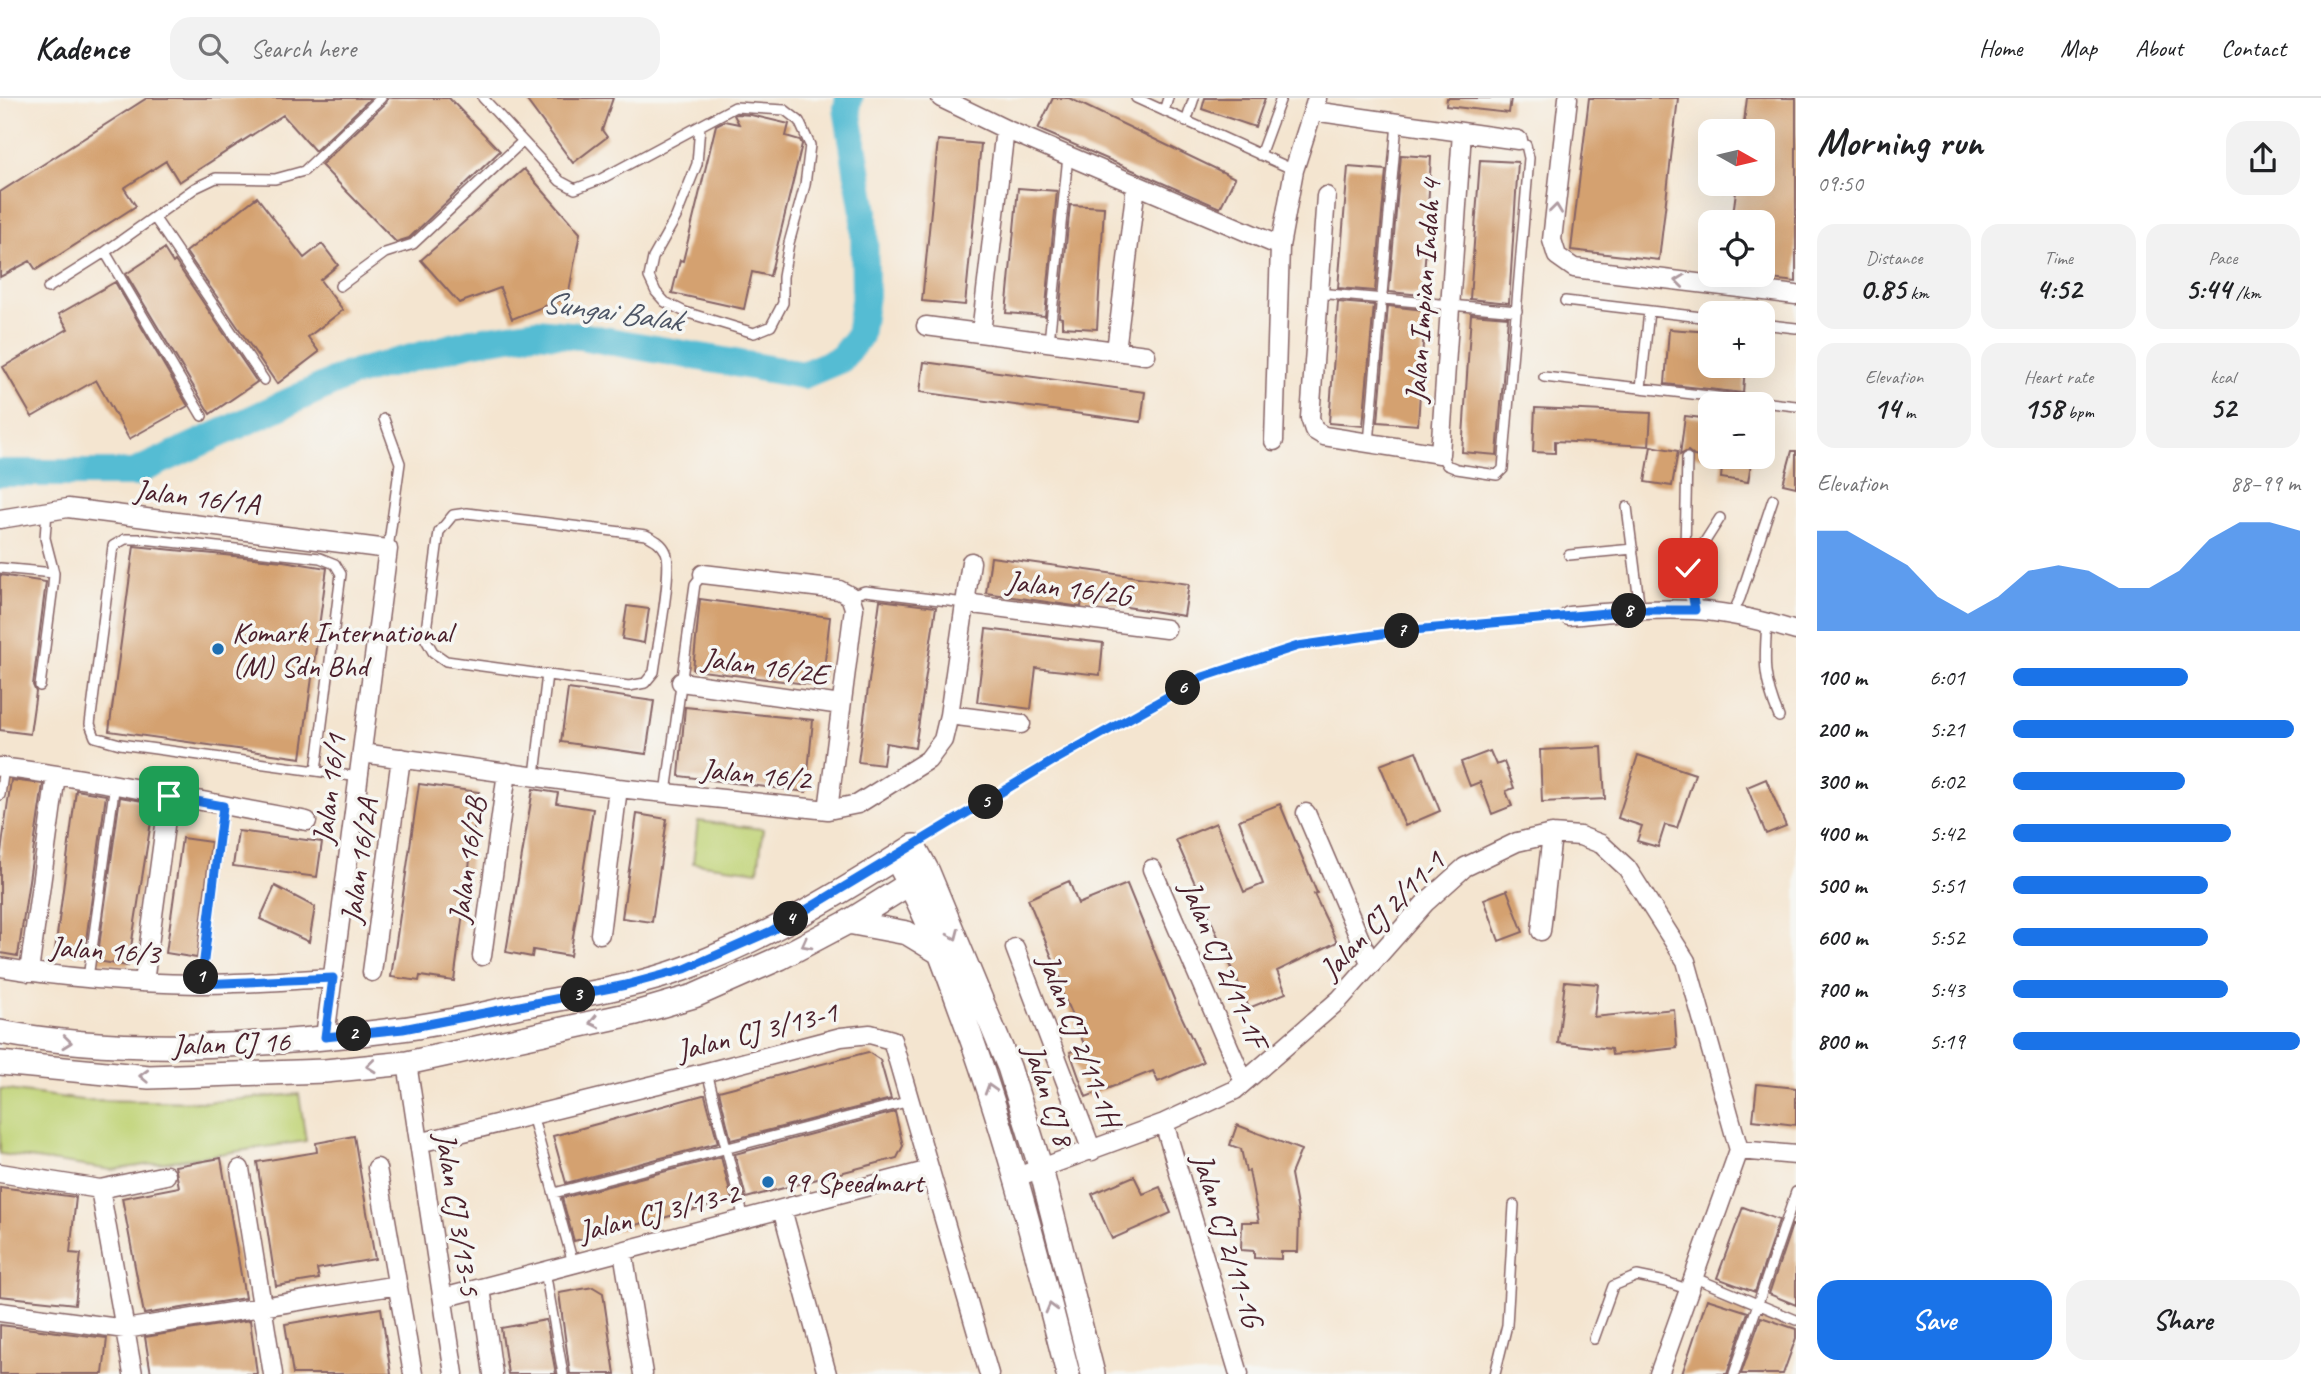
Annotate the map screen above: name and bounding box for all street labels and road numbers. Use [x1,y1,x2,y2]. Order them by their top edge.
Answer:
street label: Jalan Impian Indah 4 [1396,176,1450,406]
street label: Jalan 16/1A [131,470,263,524]
street label: Jalan 16/2G [1003,561,1137,615]
street label: Jalan 16/2E [698,638,834,694]
street label: Jalan 16/1 [303,730,355,848]
street label: Jalan 16/2 [697,749,815,799]
street label: Jalan 16/2B [439,793,495,927]
street label: Jalan 16/2A [331,794,387,928]
street label: Jalan CJ 2/11-1 [1310,842,1454,989]
street label: Jalan CJ 2/11-1F [1171,873,1279,1059]
street label: Jalan 16/3 [47,927,164,973]
street label: Jalan CJ 2/11-1H [1029,947,1132,1136]
street label: Jalan CJ 3/13-1 [671,992,843,1070]
street label: Jalan CJ 16 [169,1022,292,1064]
street label: Jalan CJ 8 [1014,1038,1084,1153]
street label: Jalan CJ 3/13-5 [426,1128,490,1300]
street label: Jalan CJ 2/11-1G [1183,1147,1273,1334]
street label: Jalan CJ 3/13-2 [573,1173,746,1251]

